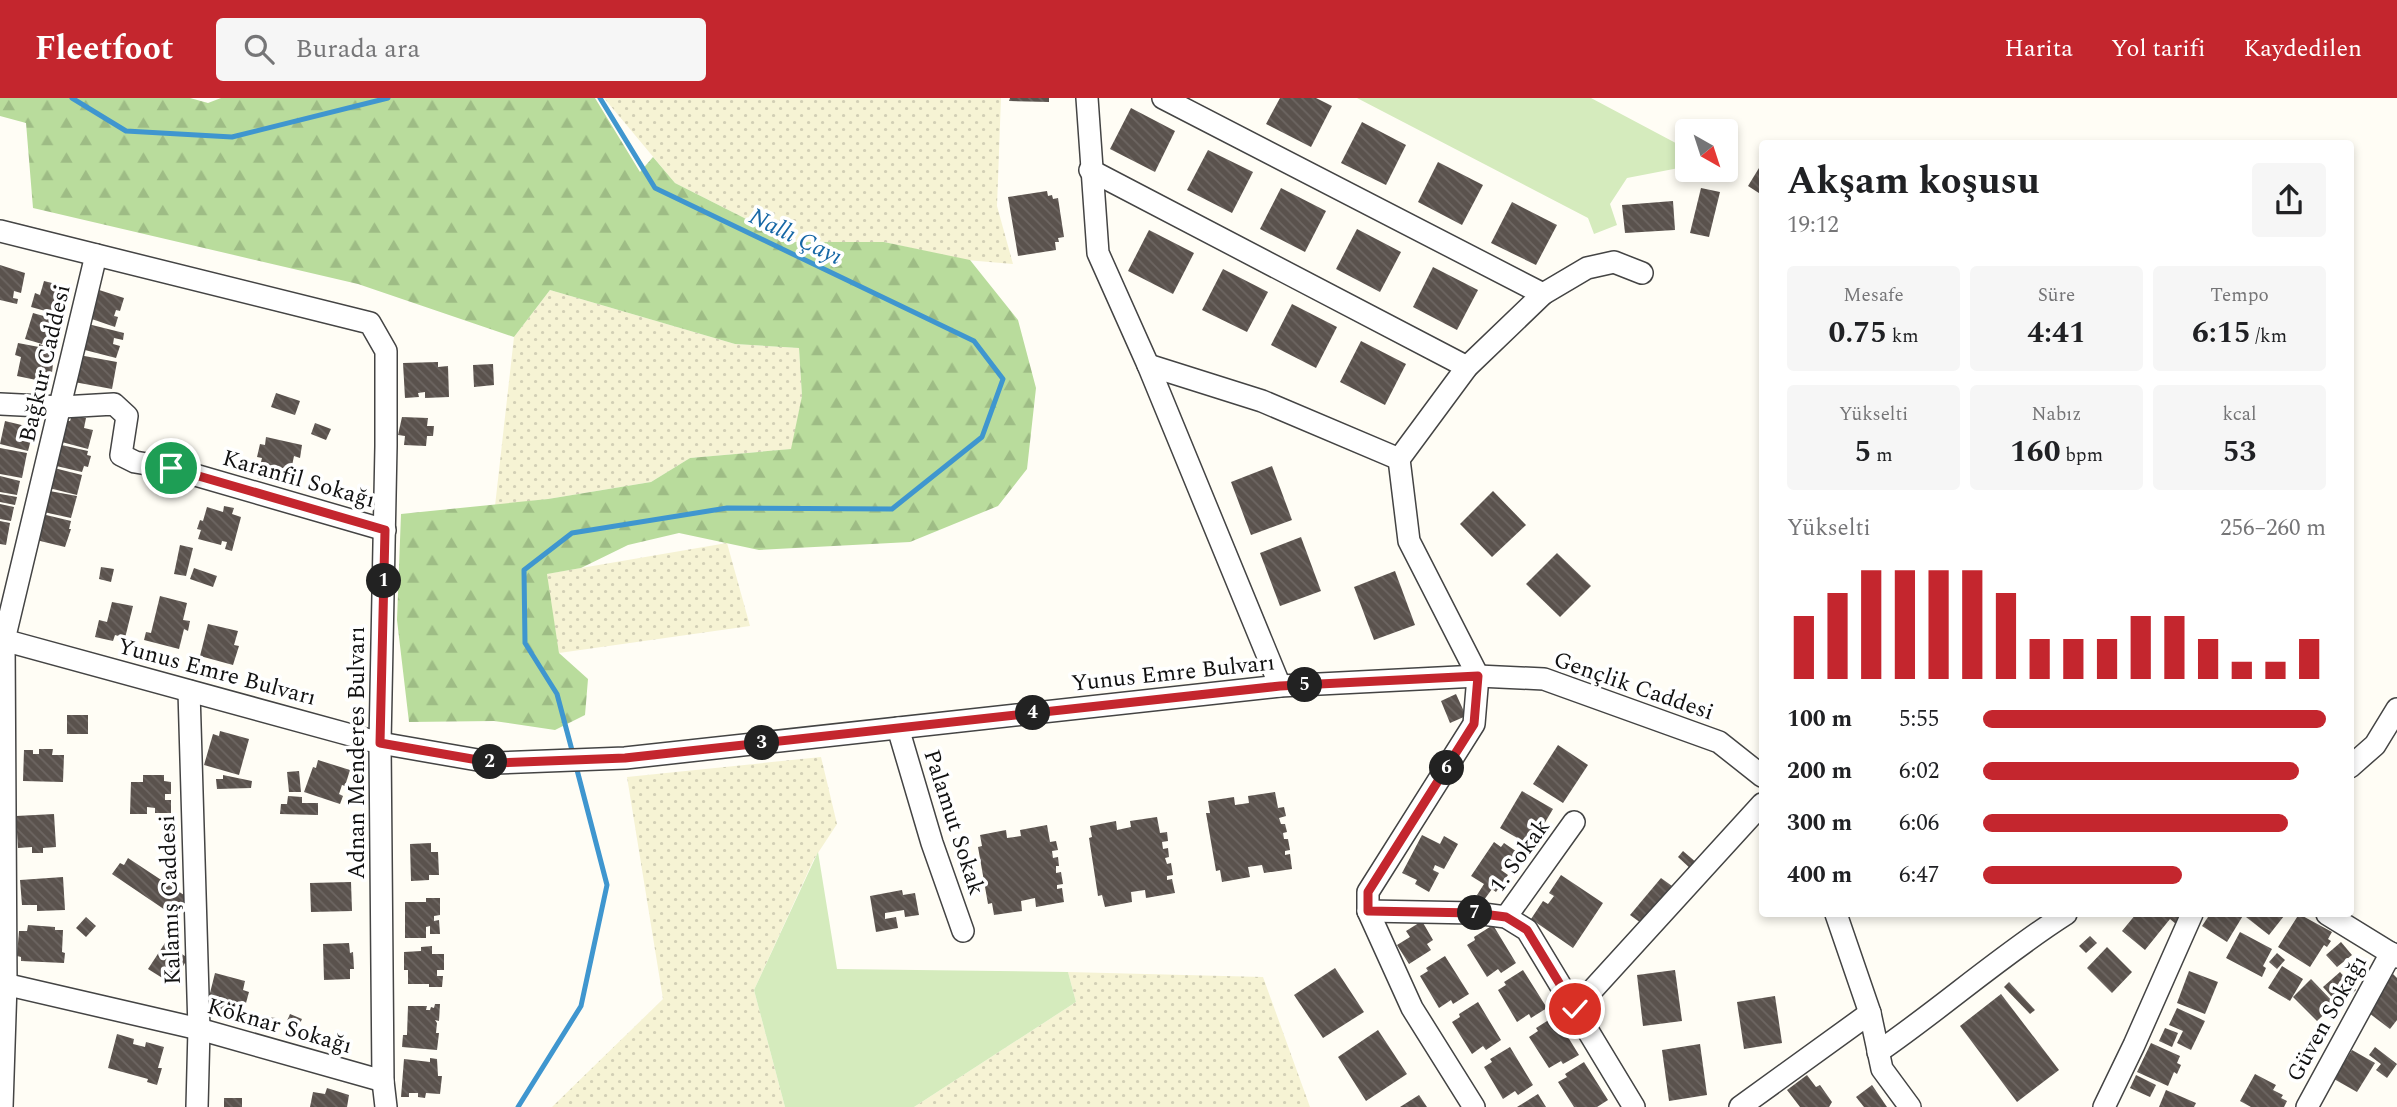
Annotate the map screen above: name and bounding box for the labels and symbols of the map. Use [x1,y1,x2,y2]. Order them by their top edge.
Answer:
north arrow [1675,119,1738,182]
water label: Nallı Çayı [743,199,848,275]
street label: Bağkur Caddesi [10,281,81,446]
pin [141,438,201,498]
street label: Karanfil Sokağı [218,441,379,518]
pin: 1 [366,564,402,598]
street label: Adnan Menderes Bulvarı [340,626,375,880]
street label: Yunus Emre Bulvarı [113,629,320,716]
street label: Gençlik Caddesi [1549,643,1718,730]
street label: Yunus Emre Bulvarı [1070,645,1277,702]
pin: 5 [1288,668,1322,702]
pin: 4 [1016,696,1050,730]
pin: 3 [744,726,780,760]
pin: 2 [472,744,508,780]
street label: Palamut Sokak [914,745,994,900]
pin: 6 [1430,750,1464,786]
street label: 1. Sokak [1481,811,1559,900]
street label: Kalamış Caddesi [150,815,191,985]
pin: 7 [1458,896,1492,930]
street label: Güven Sokağı [2278,949,2377,1089]
pin [1545,979,1605,1039]
street label: Köknar Sokağı [203,989,356,1064]

